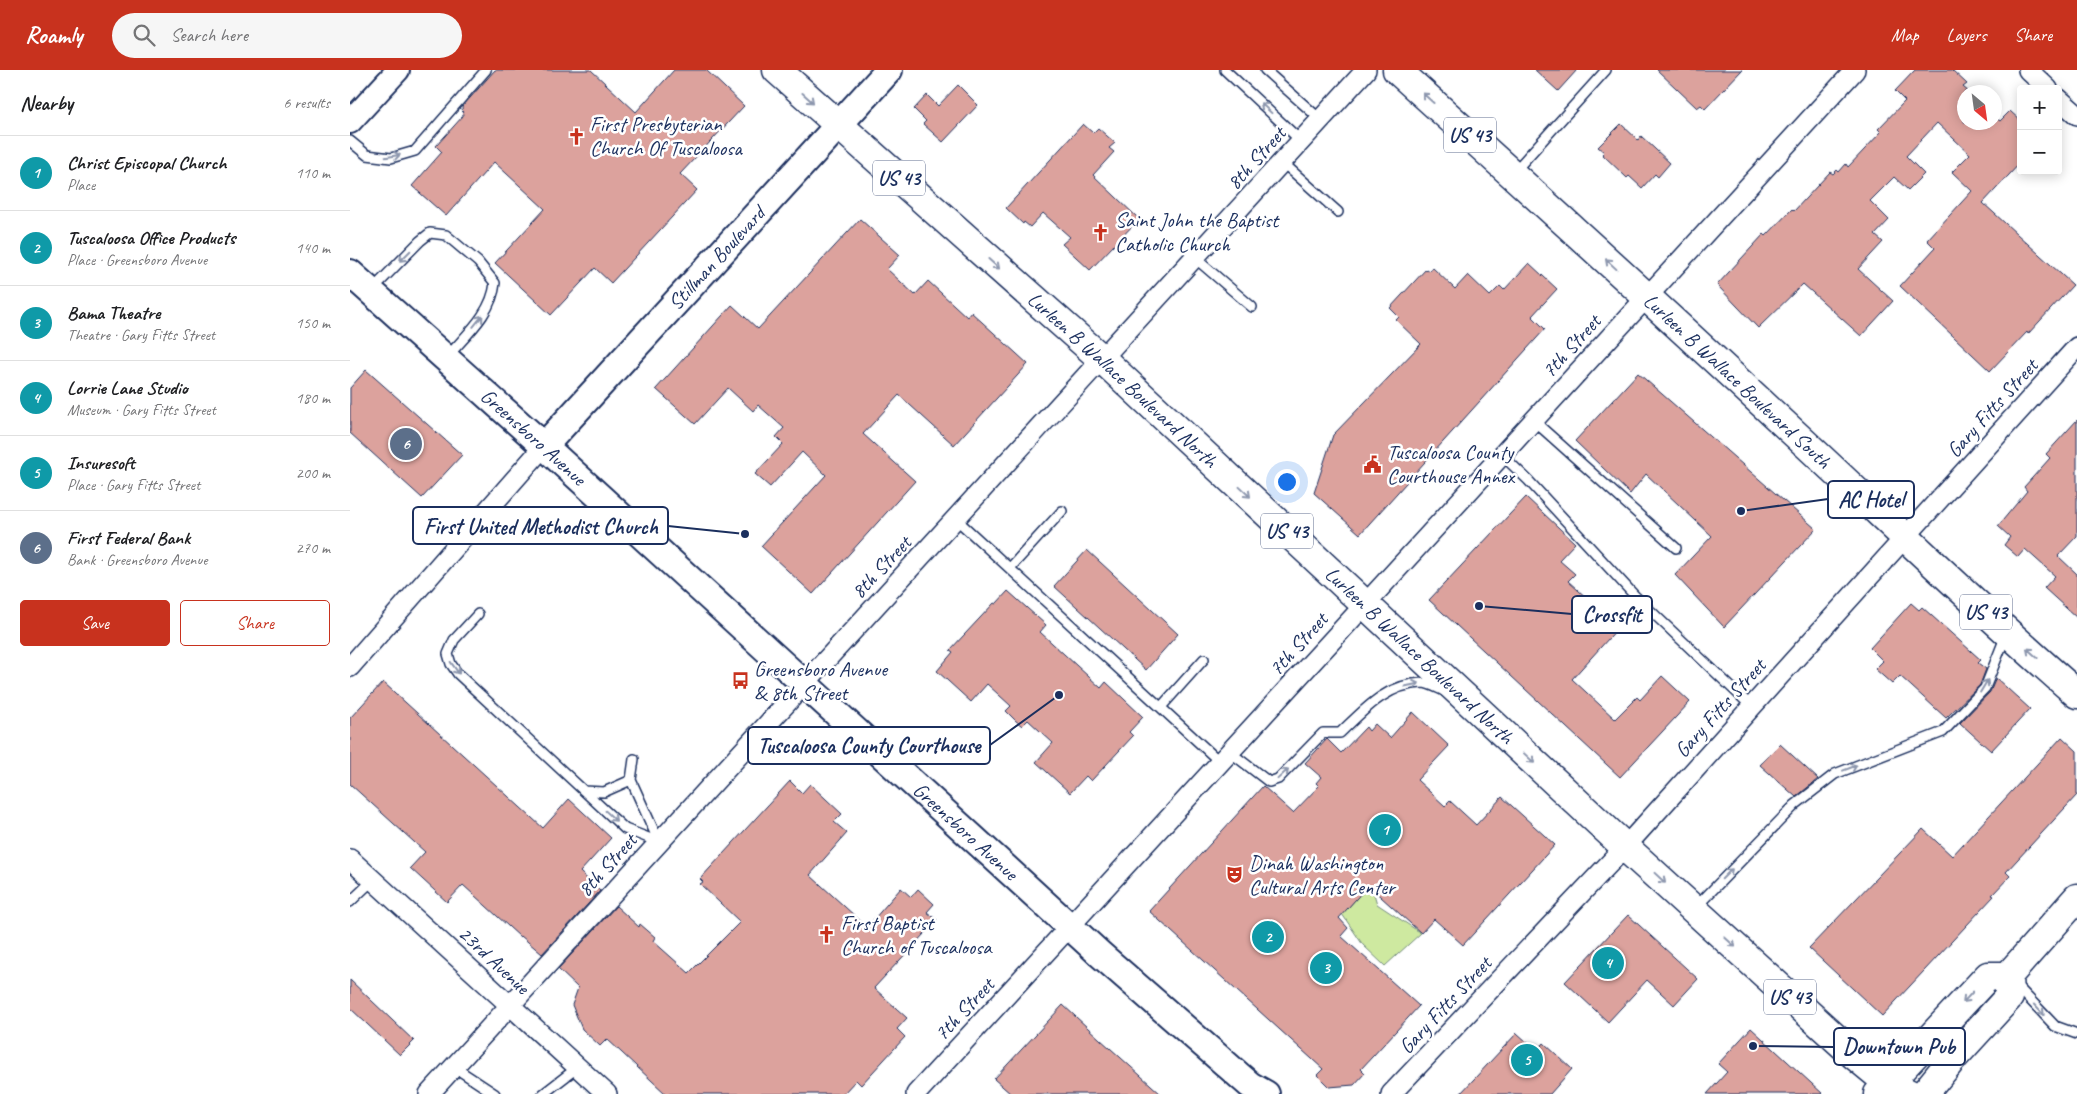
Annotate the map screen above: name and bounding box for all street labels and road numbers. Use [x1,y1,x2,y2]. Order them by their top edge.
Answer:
road number: US 43 [1444,118,1496,152]
street label: 8th Street [1221,119,1293,195]
road number: US 43 [873,160,925,196]
street label: Stillman Boulevard [662,199,772,315]
street label: Lurleen B Wallace Boulevard North [1022,286,1224,474]
street label: Lurleen B Wallace Boulevard South [1638,288,1837,474]
street label: 7th Street [1536,307,1608,383]
street label: Gary Fitts Street [1941,352,2045,463]
street label: Greensboro Avenue [475,383,593,493]
road number: US 43 [1261,514,1313,548]
street label: 8th Street [845,529,918,604]
street label: Lurleen B Wallace Boulevard North [1320,561,1520,750]
road number: US 43 [1960,594,2012,630]
street label: 7th Street [1263,605,1335,681]
street label: Gary Fitts Street [1669,652,1773,763]
street label: Greensboro Avenue [908,777,1025,887]
street label: 8th Street [572,826,644,902]
street label: 23rd Avenue [453,920,536,1000]
street label: Gary Fitts Street [1393,949,1498,1059]
street label: 7th Street [928,971,1001,1046]
road number: US 43 [1764,980,1816,1014]

